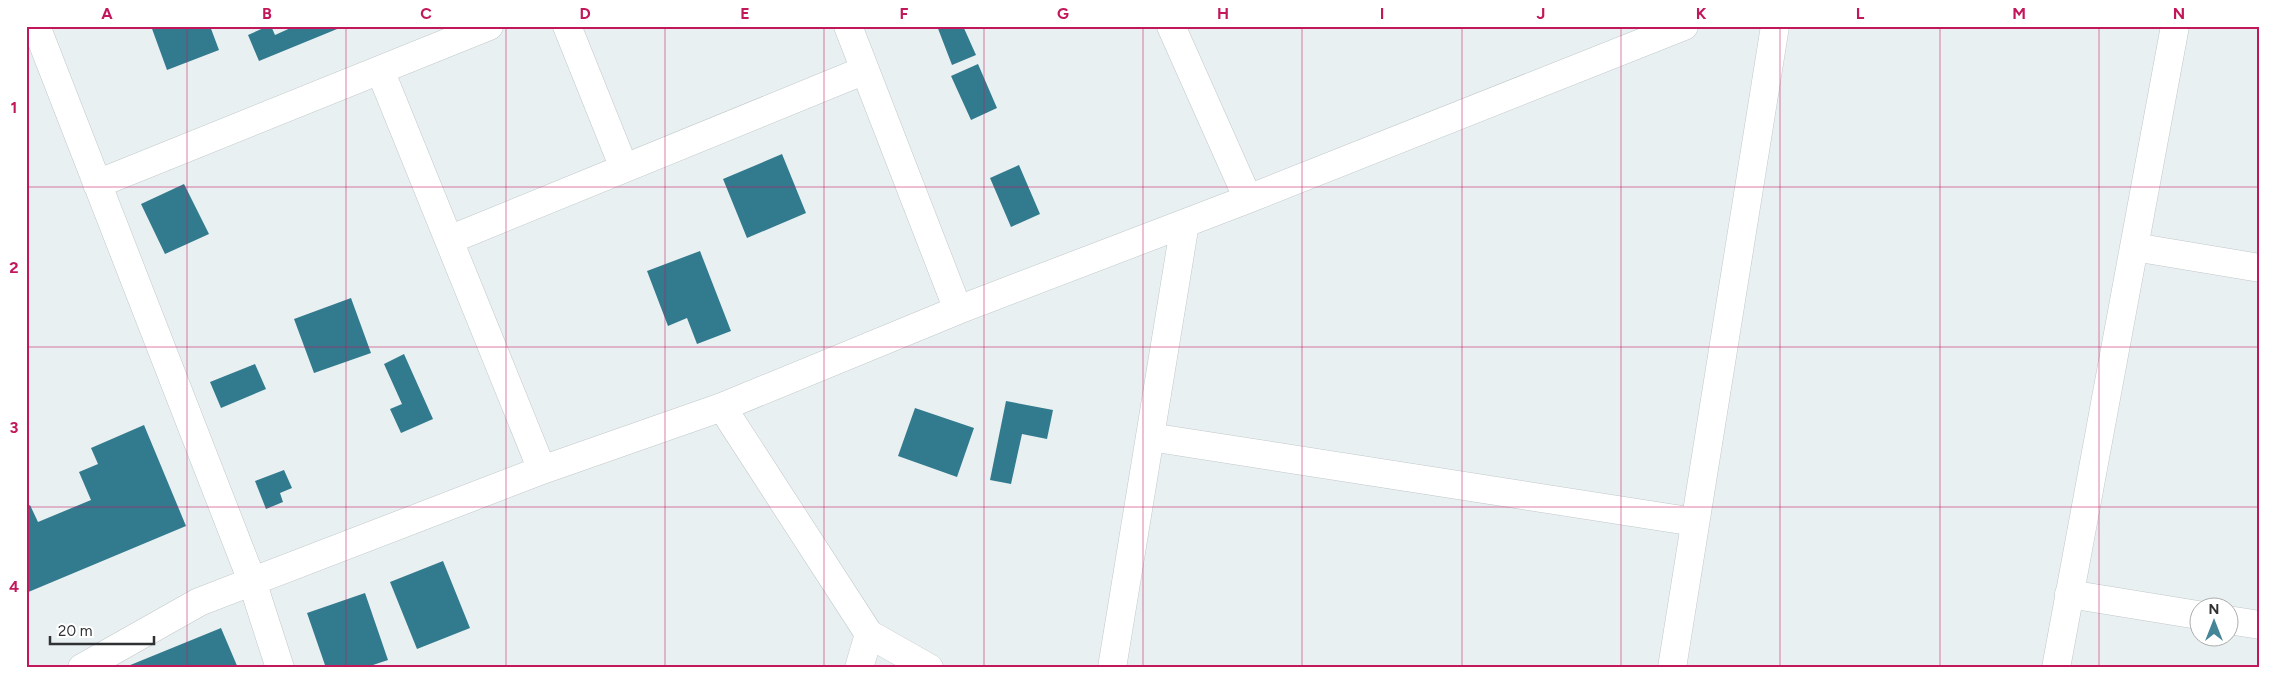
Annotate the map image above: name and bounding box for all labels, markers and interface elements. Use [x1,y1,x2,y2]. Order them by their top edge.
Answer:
text: A [101,4,113,23]
text: B [262,4,272,23]
text: C [420,4,432,23]
text: D [579,4,591,23]
text: E [740,4,750,23]
text: F [900,4,909,23]
text: G [1057,4,1069,23]
text: H [1217,4,1229,23]
text: I [1380,4,1384,23]
text: J [1537,4,1545,23]
text: K [1696,4,1707,23]
text: L [1856,4,1865,23]
text: M [2012,4,2026,23]
text: N [2173,4,2185,23]
text: 1 [11,98,17,117]
text: 2 [9,258,19,277]
text: 3 [10,418,19,437]
text: 4 [9,577,19,596]
north arrow [2188,596,2238,646]
text: N [2209,601,2219,618]
scale bar [50,614,154,646]
text: 20 m [58,622,92,640]

